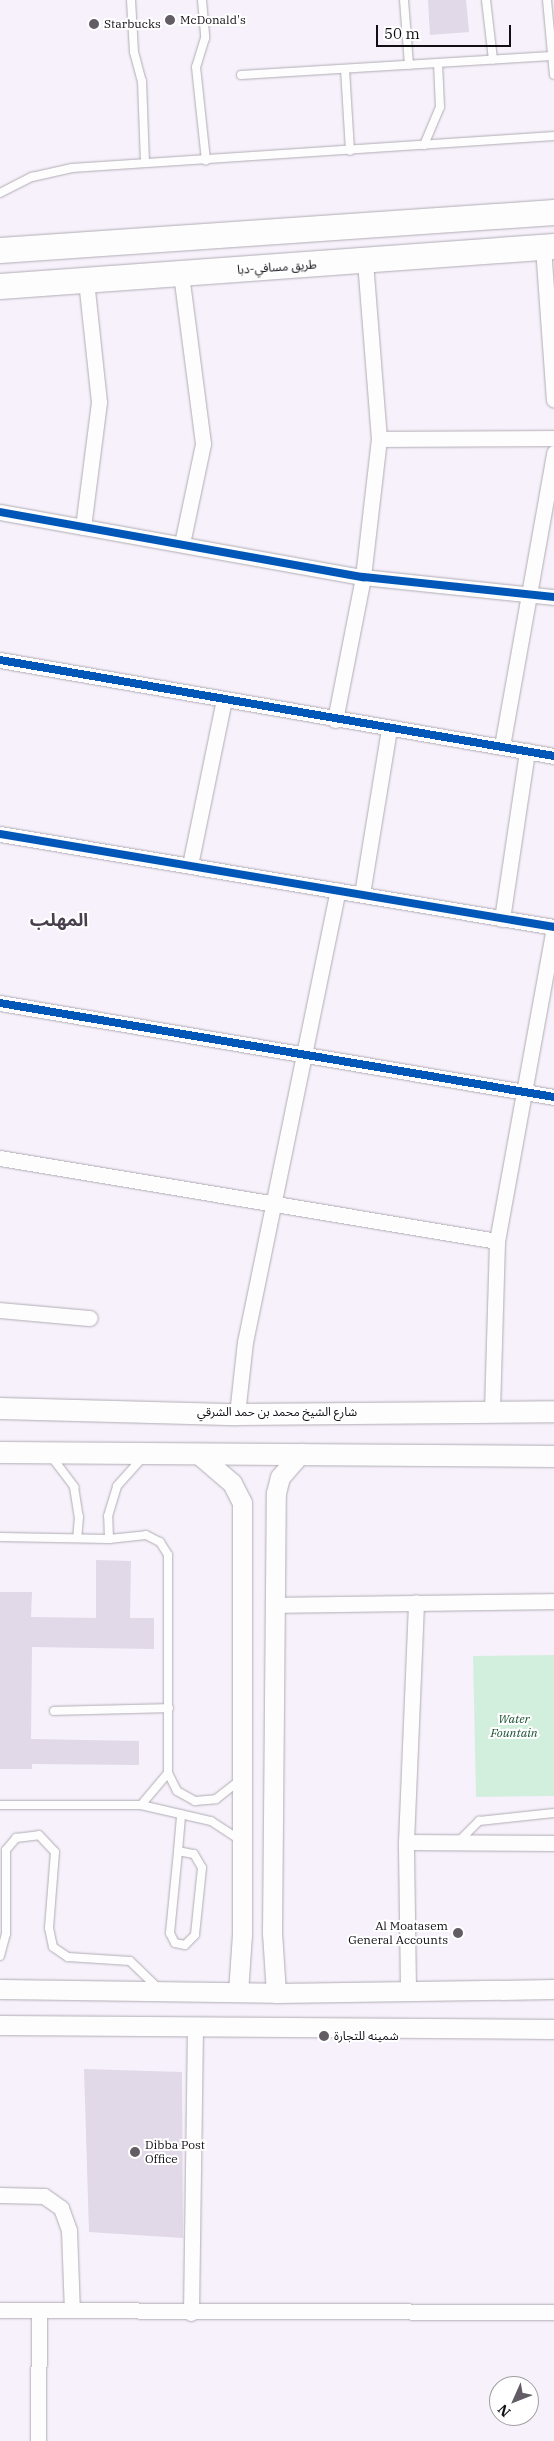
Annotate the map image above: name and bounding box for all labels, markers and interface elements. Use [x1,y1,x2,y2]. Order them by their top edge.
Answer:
place label: McDonald's [180,13,246,27]
marker: McDonald's [164,14,176,26]
scale bar [379,15,514,47]
place label: Starbucks [104,17,161,31]
marker: Starbucks [88,18,100,30]
text: 50 m [384,24,420,43]
street label: طريق مسافي-دبا [237,257,317,277]
district label: المهلب [30,909,88,931]
street label: شارع الشيخ محمد بن حمد الشرقي [197,1405,357,1419]
park label: Water Fountain [490,1712,538,1740]
place label: Al Moatasem General Accounts [348,1919,448,1947]
marker: Al Moatasem General Accounts [452,1927,464,1939]
place label: شمينه للتجارة [334,2029,399,2043]
marker: شمينه للتجارة [318,2030,330,2042]
place label: Dibba Post Office [145,2138,205,2166]
marker: Dibba Post Office [129,2146,141,2158]
north arrow [489,2376,539,2426]
text: N [494,2400,514,2421]

